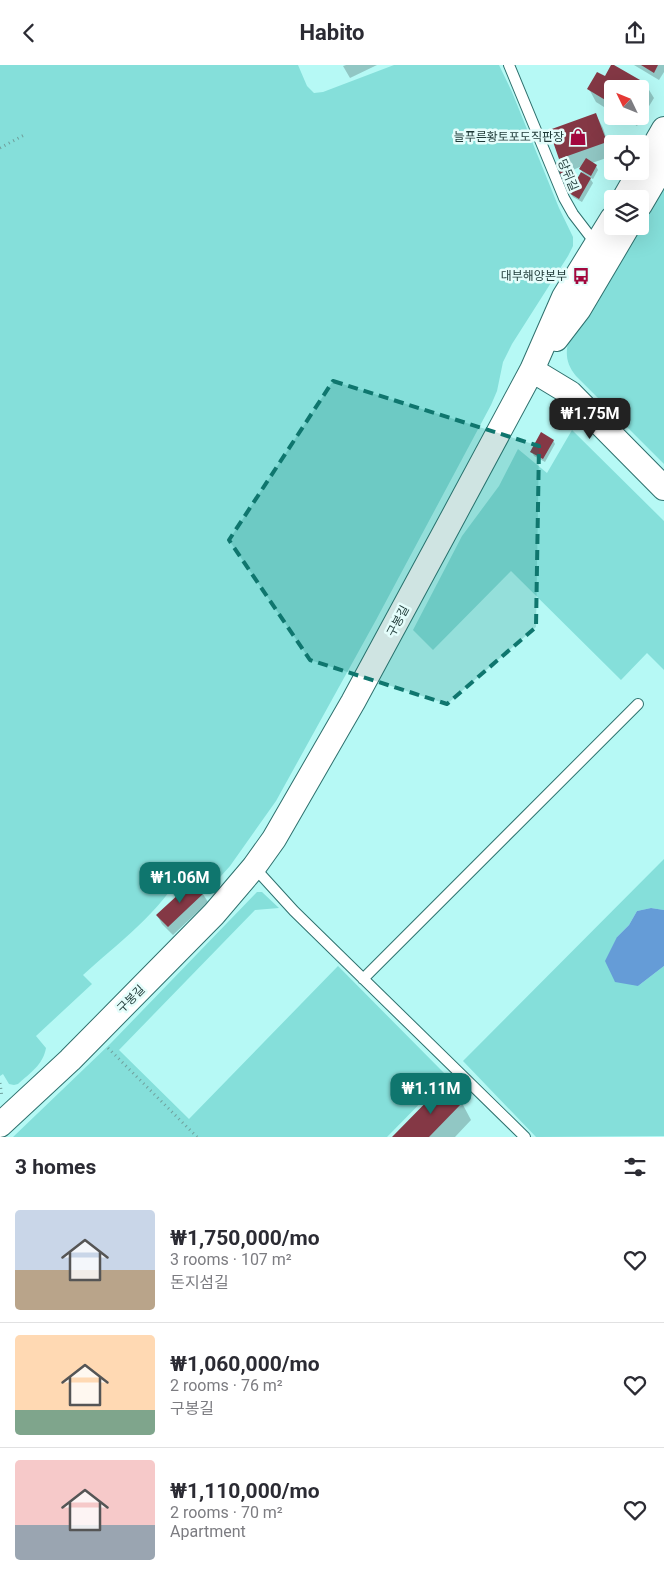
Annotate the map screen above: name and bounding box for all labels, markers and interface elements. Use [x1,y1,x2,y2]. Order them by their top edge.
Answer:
icon: back [15,19,43,47]
icon: share [621,19,649,47]
text: Habito [299,20,365,45]
north arrow [604,80,649,125]
map controls [604,80,649,235]
shop icon: 늘푸른황토포도직판장 [568,127,588,147]
place label: 늘푸른황토포도직판장 [454,130,564,144]
button: locate [604,135,649,180]
street label: 당뒤길 [555,157,581,193]
button: layers [604,190,649,235]
bus stop icon: 대부해양본부 [571,266,591,286]
place label: 대부해양본부 [501,269,567,283]
pin: ₩1.75M [549,397,631,440]
text: ₩1.75M [560,404,620,423]
street label: 구봉길 [384,603,412,639]
pin: ₩1.06M [139,861,221,904]
text: ₩1.06M [150,868,210,887]
street label: 구봉길 [114,982,148,1016]
pin: ₩1.11M [390,1073,472,1115]
text: ₩1.11M [401,1079,461,1098]
icon: filters [621,1153,649,1181]
text: 3 homes [15,1155,96,1179]
text: ₩1,750,000/mo [170,1226,320,1250]
icon: home [55,1230,115,1290]
icon: heart [621,1246,649,1274]
text: 3 rooms · 107 m² [170,1250,292,1269]
text: 돈지섬길 [170,1273,229,1292]
text: ₩1,060,000/mo [170,1352,320,1376]
icon: home [55,1355,115,1415]
icon: heart [621,1371,649,1399]
text: 2 rooms · 76 m² [170,1376,283,1395]
text: 구봉길 [170,1399,214,1418]
text: ₩1,110,000/mo [170,1479,320,1503]
icon: home [55,1480,115,1540]
icon: heart [621,1496,649,1524]
text: 2 rooms · 70 m² [170,1503,283,1522]
text: Apartment [170,1522,246,1541]

